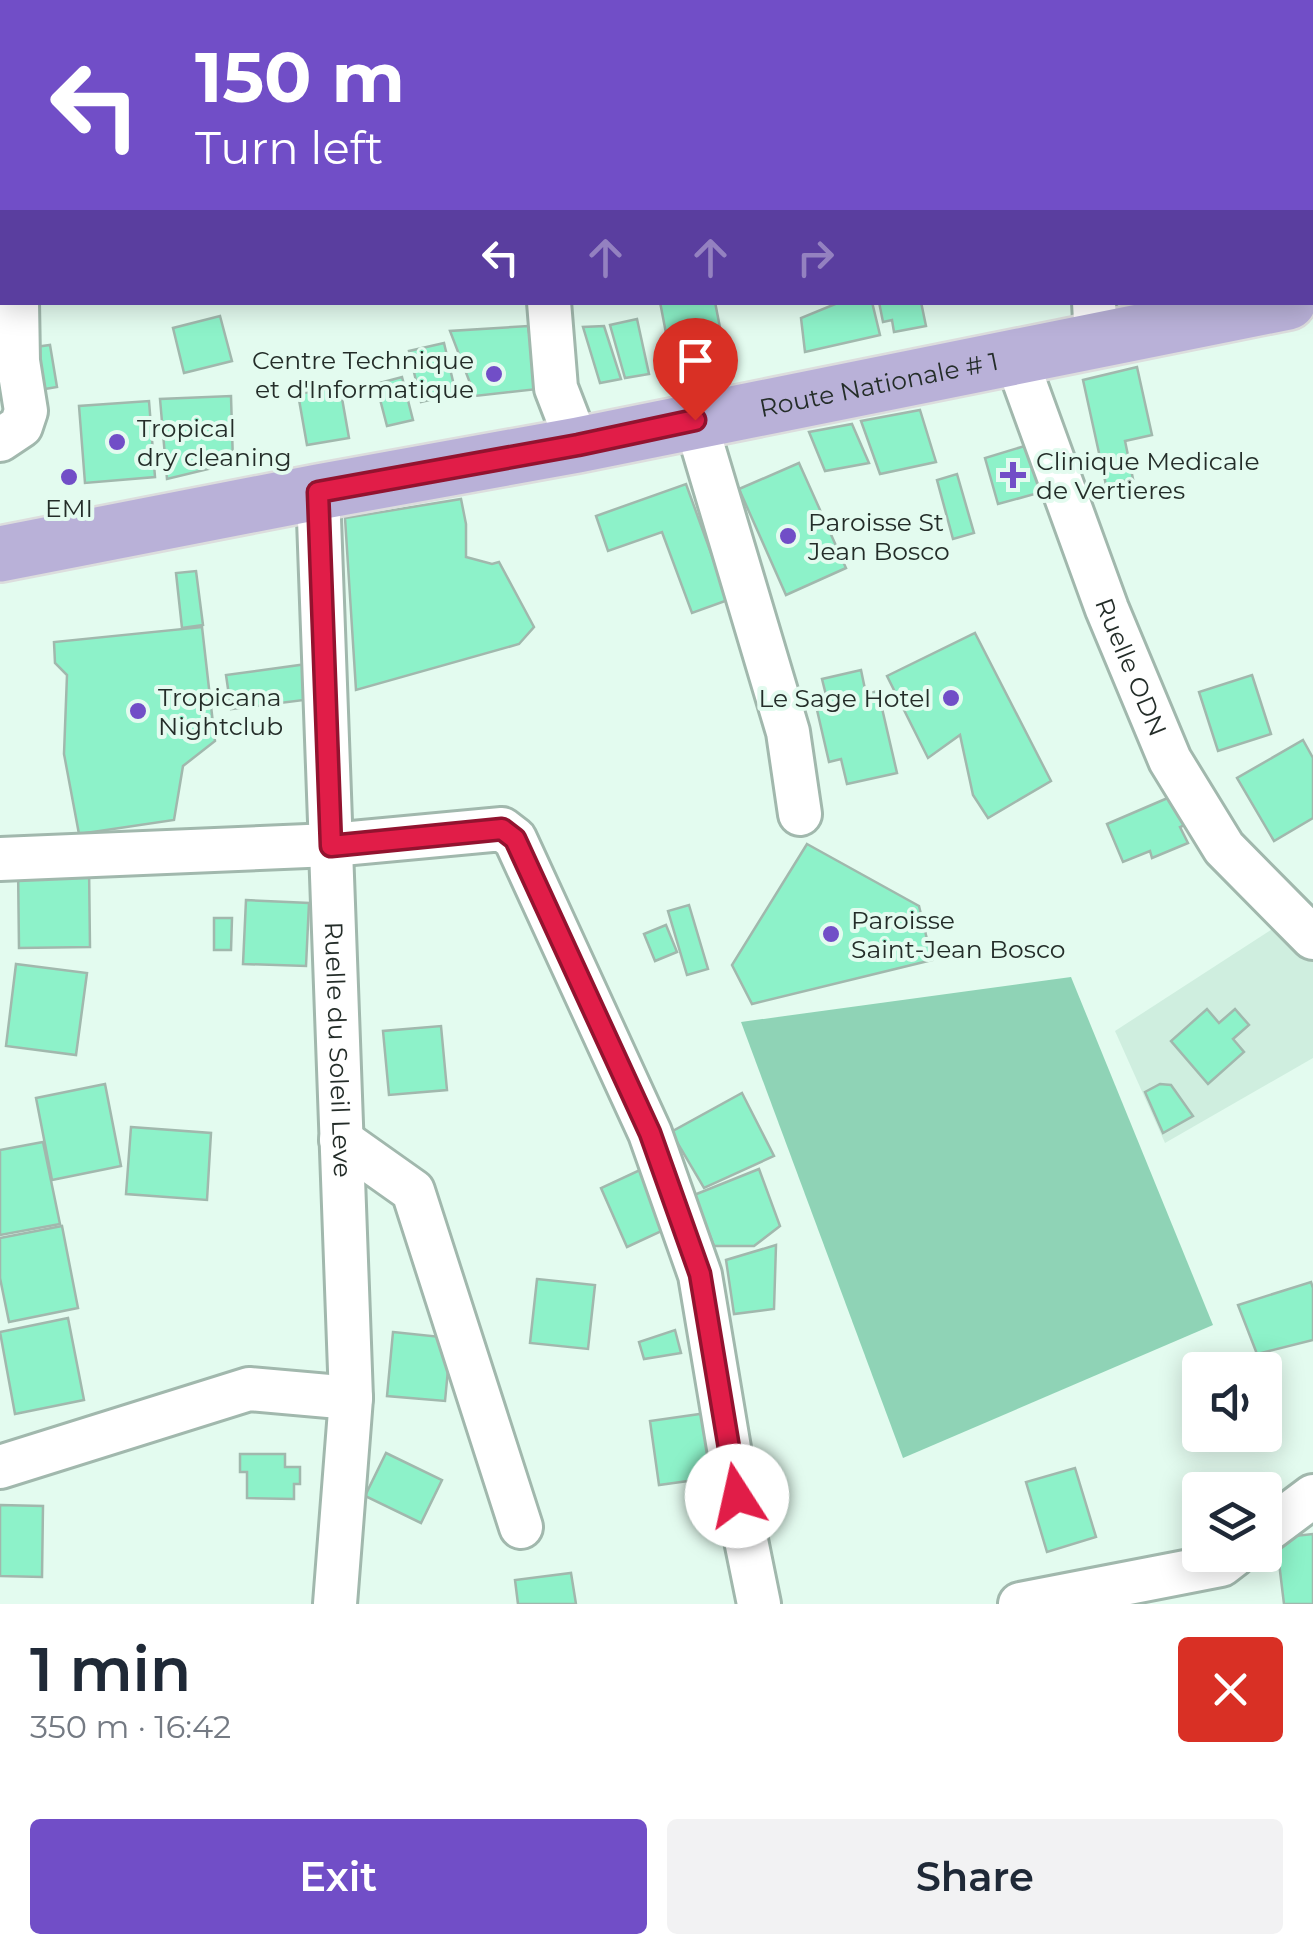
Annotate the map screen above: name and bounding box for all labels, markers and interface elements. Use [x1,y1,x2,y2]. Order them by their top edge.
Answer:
text: 150 m [195,34,405,120]
icon: left [30,40,160,170]
text: Turn left [195,120,383,175]
icon: left [473,230,528,285]
icon: ahead [578,230,633,285]
icon: ahead [683,230,738,285]
icon: right [788,230,843,285]
pin [653,318,738,421]
icon: arrive [668,333,723,388]
place label: Centre Technique et d'Informatique [252,345,474,404]
street label: Route Nationale # 1 [757,346,1001,423]
marker: Centre Technique et d'Informatique [483,363,505,385]
place label: Tropical dry cleaning [137,413,292,472]
marker: Tropical dry cleaning [106,431,128,453]
place label: Clinique Medicale de Vertieres [1036,446,1260,505]
marker: Clinique Medicale de Vertieres [1000,462,1026,488]
marker: EMI [58,466,80,488]
place label: EMI [45,493,93,523]
place label: Paroisse St Jean Bosco [807,507,950,566]
marker: Paroisse St Jean Bosco [777,525,799,547]
street label: Ruelle ODN [1089,594,1173,741]
place label: Tropicana Nightclub [158,682,283,741]
place label: Le Sage Hotel [758,683,931,713]
marker: Le Sage Hotel [940,687,962,709]
marker: Tropicana Nightclub [127,700,149,722]
place label: Paroisse Saint-Jean Bosco [851,905,1065,964]
street label: Ruelle du Soleil Leve [319,921,358,1178]
marker: Paroisse Saint-Jean Bosco [820,923,842,945]
map controls [1182,1352,1282,1572]
button: sound [1182,1352,1282,1452]
position arrow [685,1444,789,1548]
button: layers [1182,1472,1282,1572]
text: 1 min [30,1633,191,1706]
button: close [1178,1637,1283,1742]
text: 350 m · 16:42 [30,1707,231,1746]
button: Exit [30,1819,647,1934]
button: Share [667,1819,1283,1934]

